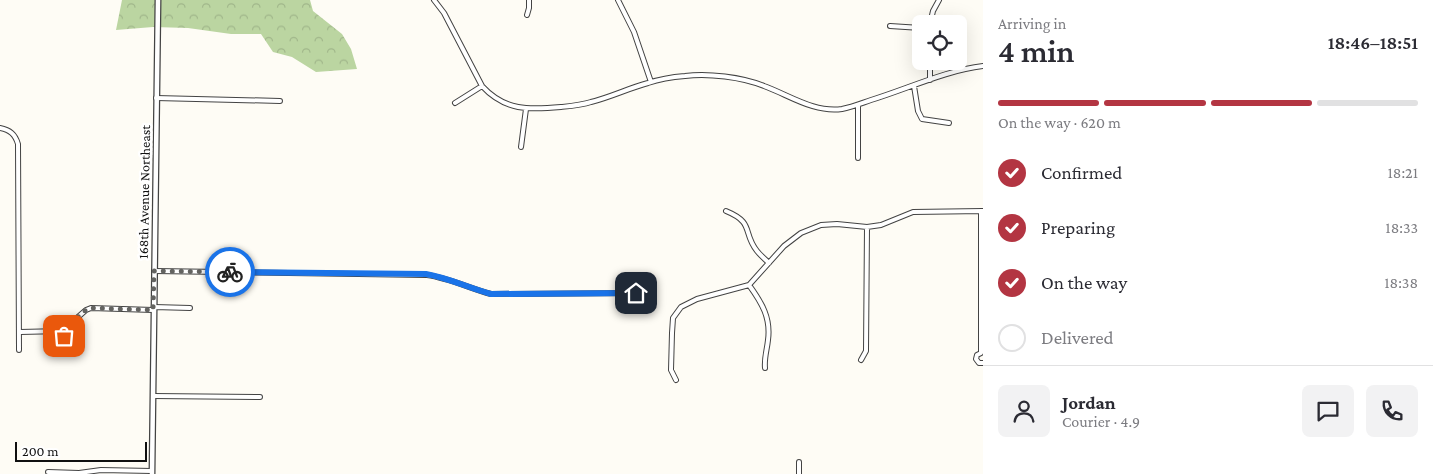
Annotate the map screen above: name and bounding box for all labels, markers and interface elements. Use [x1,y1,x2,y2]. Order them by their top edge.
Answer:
map controls [912,15,967,70]
button: locate [912,15,967,70]
text: Arriving in [998,15,1066,32]
text: 18:46–18:51 [1328,32,1418,53]
text: 4 min [998,33,1074,69]
text: On the way · 620 m [998,114,1121,131]
street label: 168th Avenue Northeast [135,125,153,259]
icon: check [998,159,1026,187]
text: Confirmed [1041,162,1122,183]
text: 18:21 [1387,164,1418,181]
icon: check [998,214,1026,242]
text: Preparing [1041,217,1115,238]
text: 18:33 [1385,219,1418,236]
courier [205,247,255,297]
icon: bike [216,258,244,286]
icon: check [998,269,1026,297]
pin [615,272,657,314]
text: On the way [1041,272,1127,293]
text: 18:38 [1384,274,1418,291]
icon: home [622,279,650,307]
pin [43,315,85,357]
icon: bag [50,322,78,350]
text: Delivered [1041,327,1114,348]
button: person [998,385,1050,437]
button: chat [1302,385,1354,437]
button: phone [1366,385,1418,437]
text: Jordan [1062,392,1116,413]
text: Courier · 4.9 [1062,413,1140,430]
scale bar [15,439,148,462]
text: 200 m [22,443,58,459]

